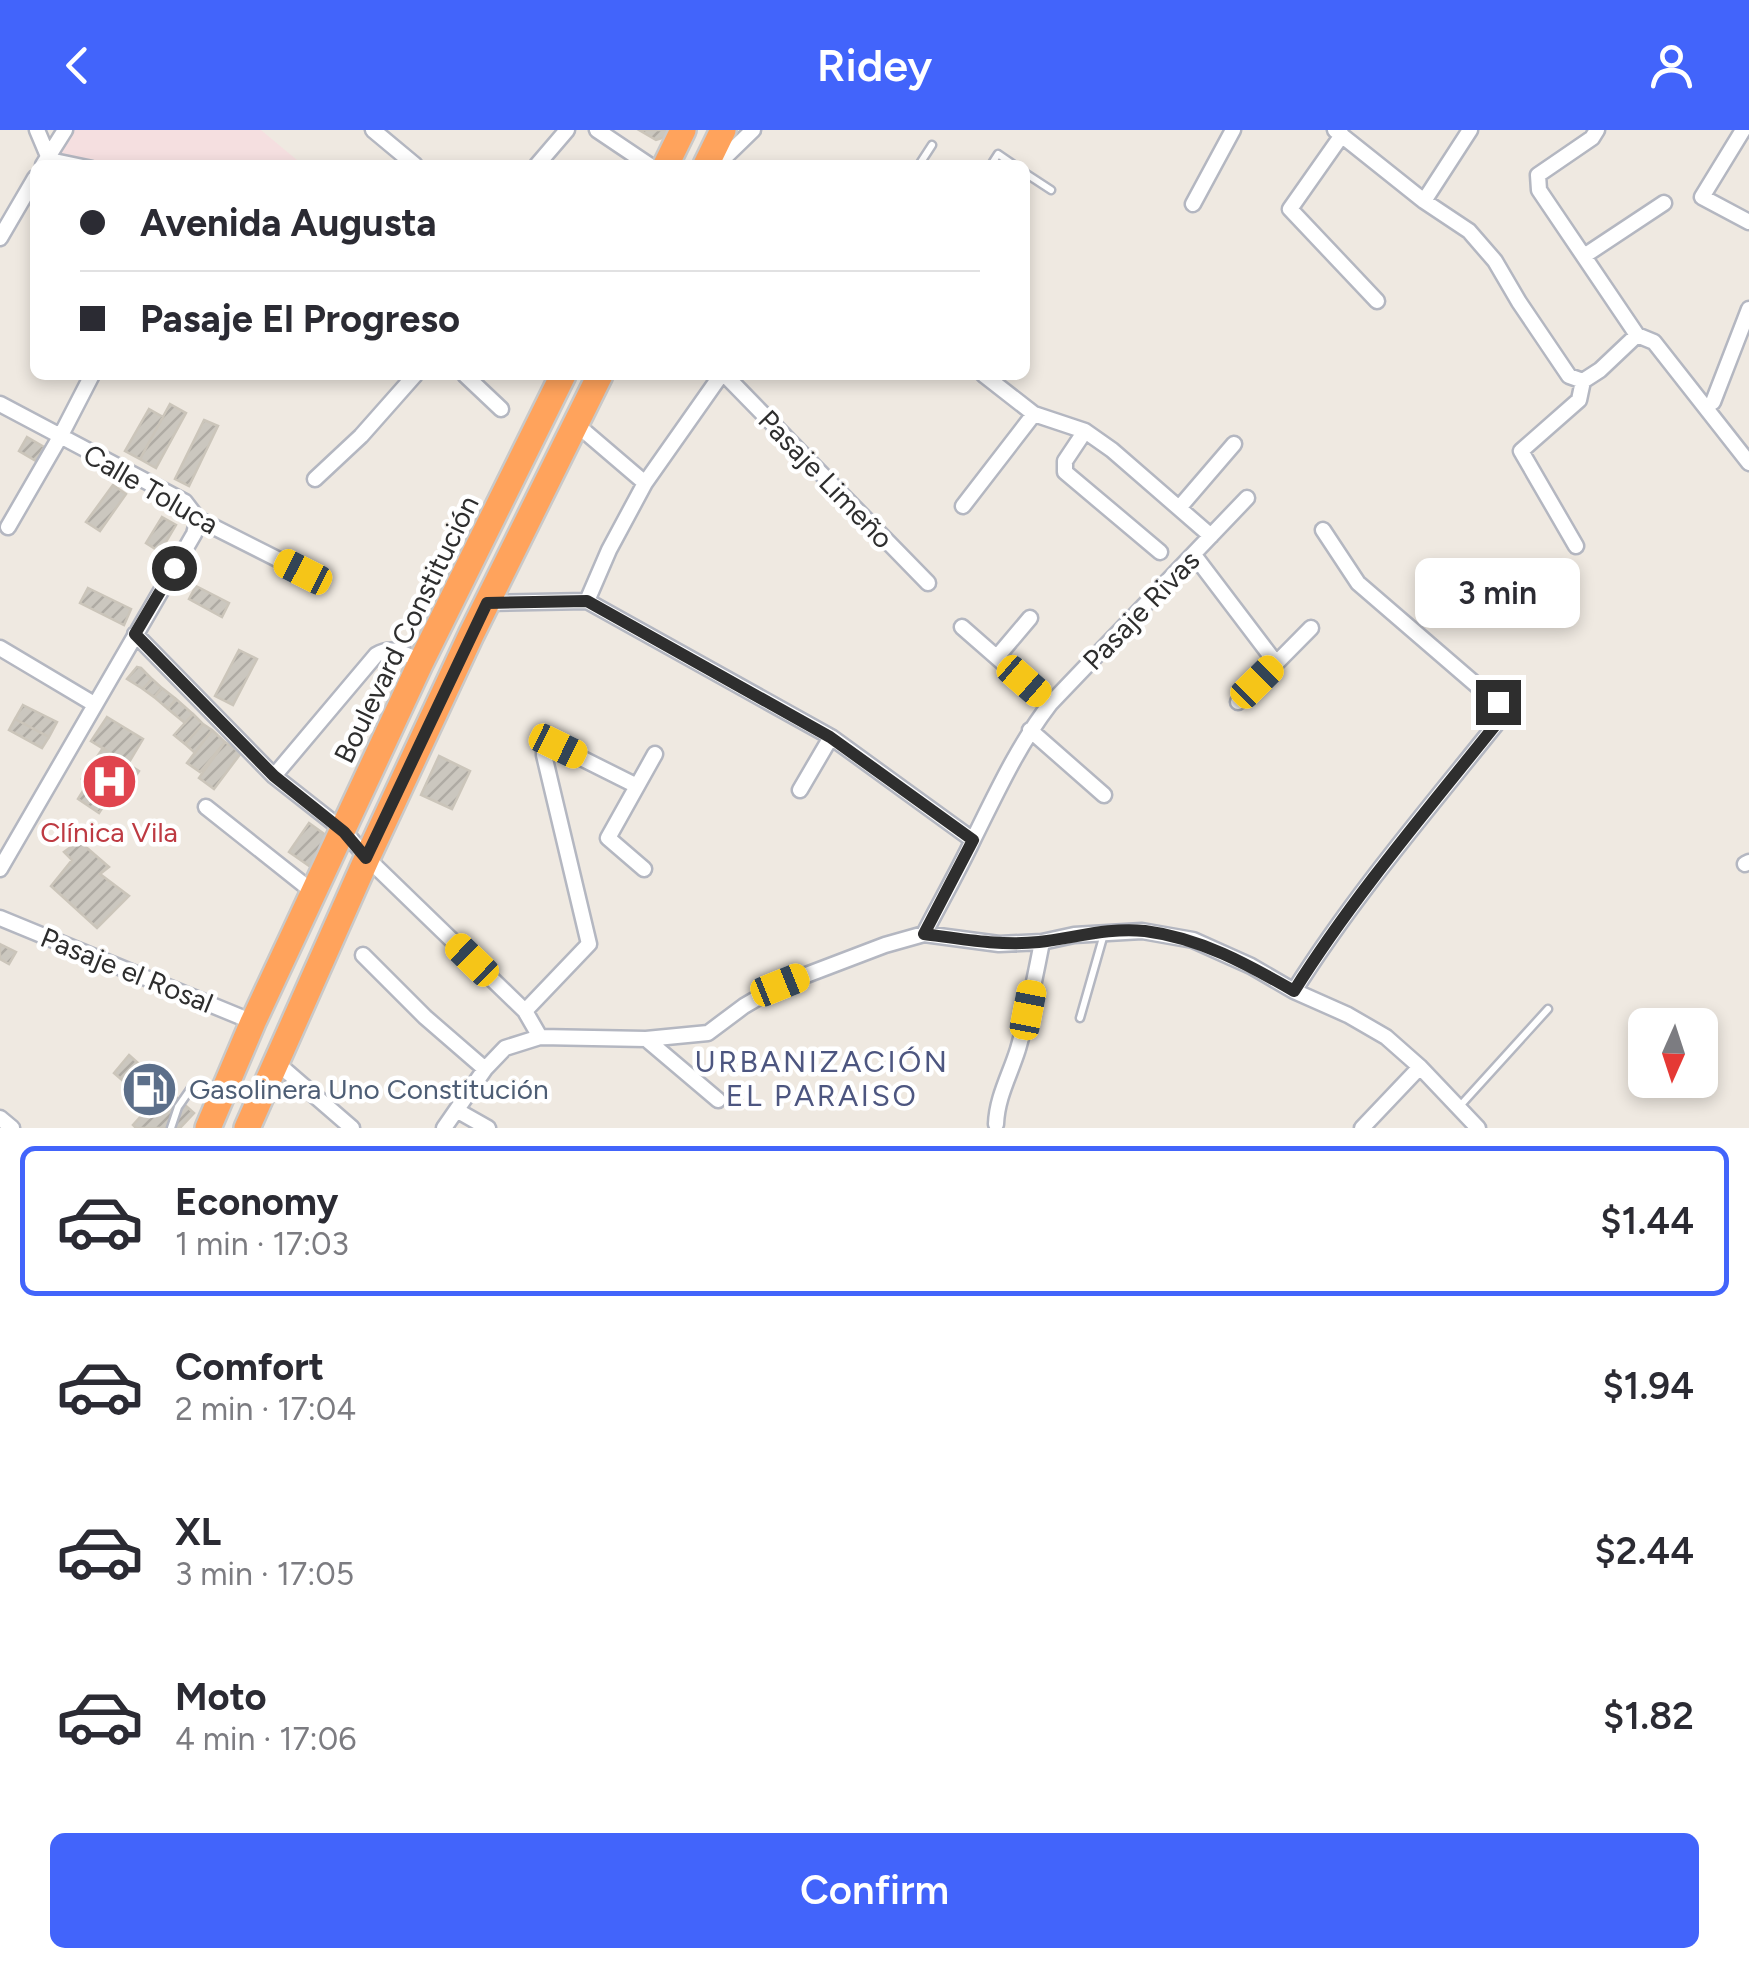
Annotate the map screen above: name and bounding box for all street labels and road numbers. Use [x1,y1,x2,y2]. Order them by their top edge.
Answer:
street label: Pasaje Limeño [751,403,901,555]
street label: Calle Toluca [77,437,225,541]
street label: Boulevard Constitución [326,490,486,768]
street label: Pasaje Rivas [1076,543,1206,677]
street label: Pasaje el Rosal [36,920,218,1020]

